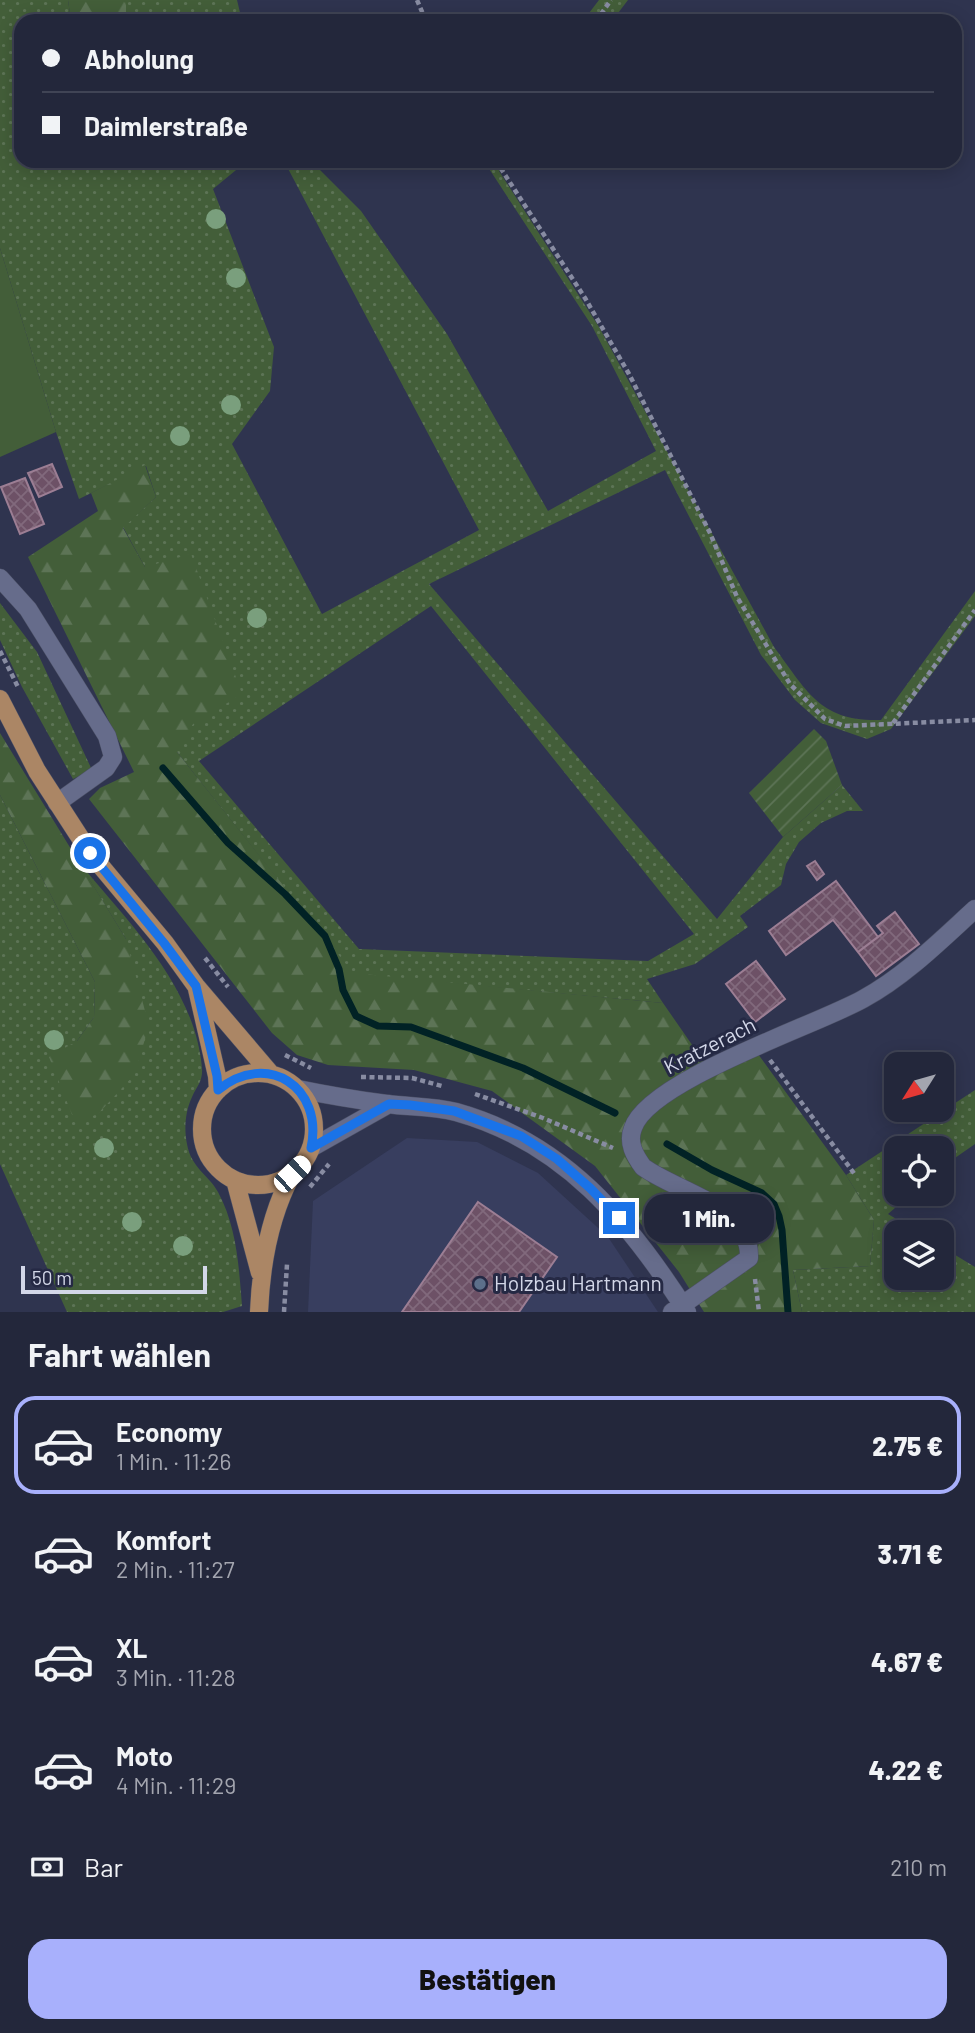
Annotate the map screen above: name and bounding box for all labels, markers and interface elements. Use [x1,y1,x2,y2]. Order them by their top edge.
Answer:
text: Abholung [84,43,194,74]
text: Daimlerstraße [84,110,248,141]
route start [74,837,106,869]
street label: Kratzerach [659,1011,759,1078]
north arrow [884,1052,954,1122]
map controls [884,1052,954,1290]
button: locate [884,1136,954,1206]
car [270,1152,315,1196]
callout: 1 Min. [644,1194,773,1242]
route end [603,1202,635,1234]
text: 1 Min. [682,1204,736,1232]
button: layers [884,1220,954,1290]
scale bar [21,1263,206,1295]
text: 50 m [32,1266,72,1289]
place label: Holzbau Hartmann [494,1270,662,1295]
marker: Holzbau Hartmann [472,1276,488,1292]
text: Fahrt wählen [28,1335,211,1373]
icon: car [32,1414,95,1477]
text: Economy [116,1416,222,1447]
text: 2.75 € [872,1430,943,1461]
text: 1 Min. · 11:26 [116,1447,231,1475]
icon: car [32,1522,95,1585]
text: Komfort [116,1524,211,1555]
text: 3.71 € [878,1538,943,1569]
text: 2 Min. · 11:27 [116,1555,235,1583]
icon: car [32,1630,95,1693]
text: XL [116,1632,147,1663]
text: 4.67 € [871,1646,943,1677]
text: 3 Min. · 11:28 [116,1663,235,1691]
icon: car [32,1738,95,1801]
text: Moto [116,1740,173,1771]
text: 4.22 € [869,1754,943,1785]
text: 4 Min. · 11:29 [116,1771,236,1799]
icon: cash [28,1848,66,1886]
text: Bar [84,1851,123,1882]
text: 210 m [890,1853,947,1881]
button: Bestätigen [28,1939,947,2019]

